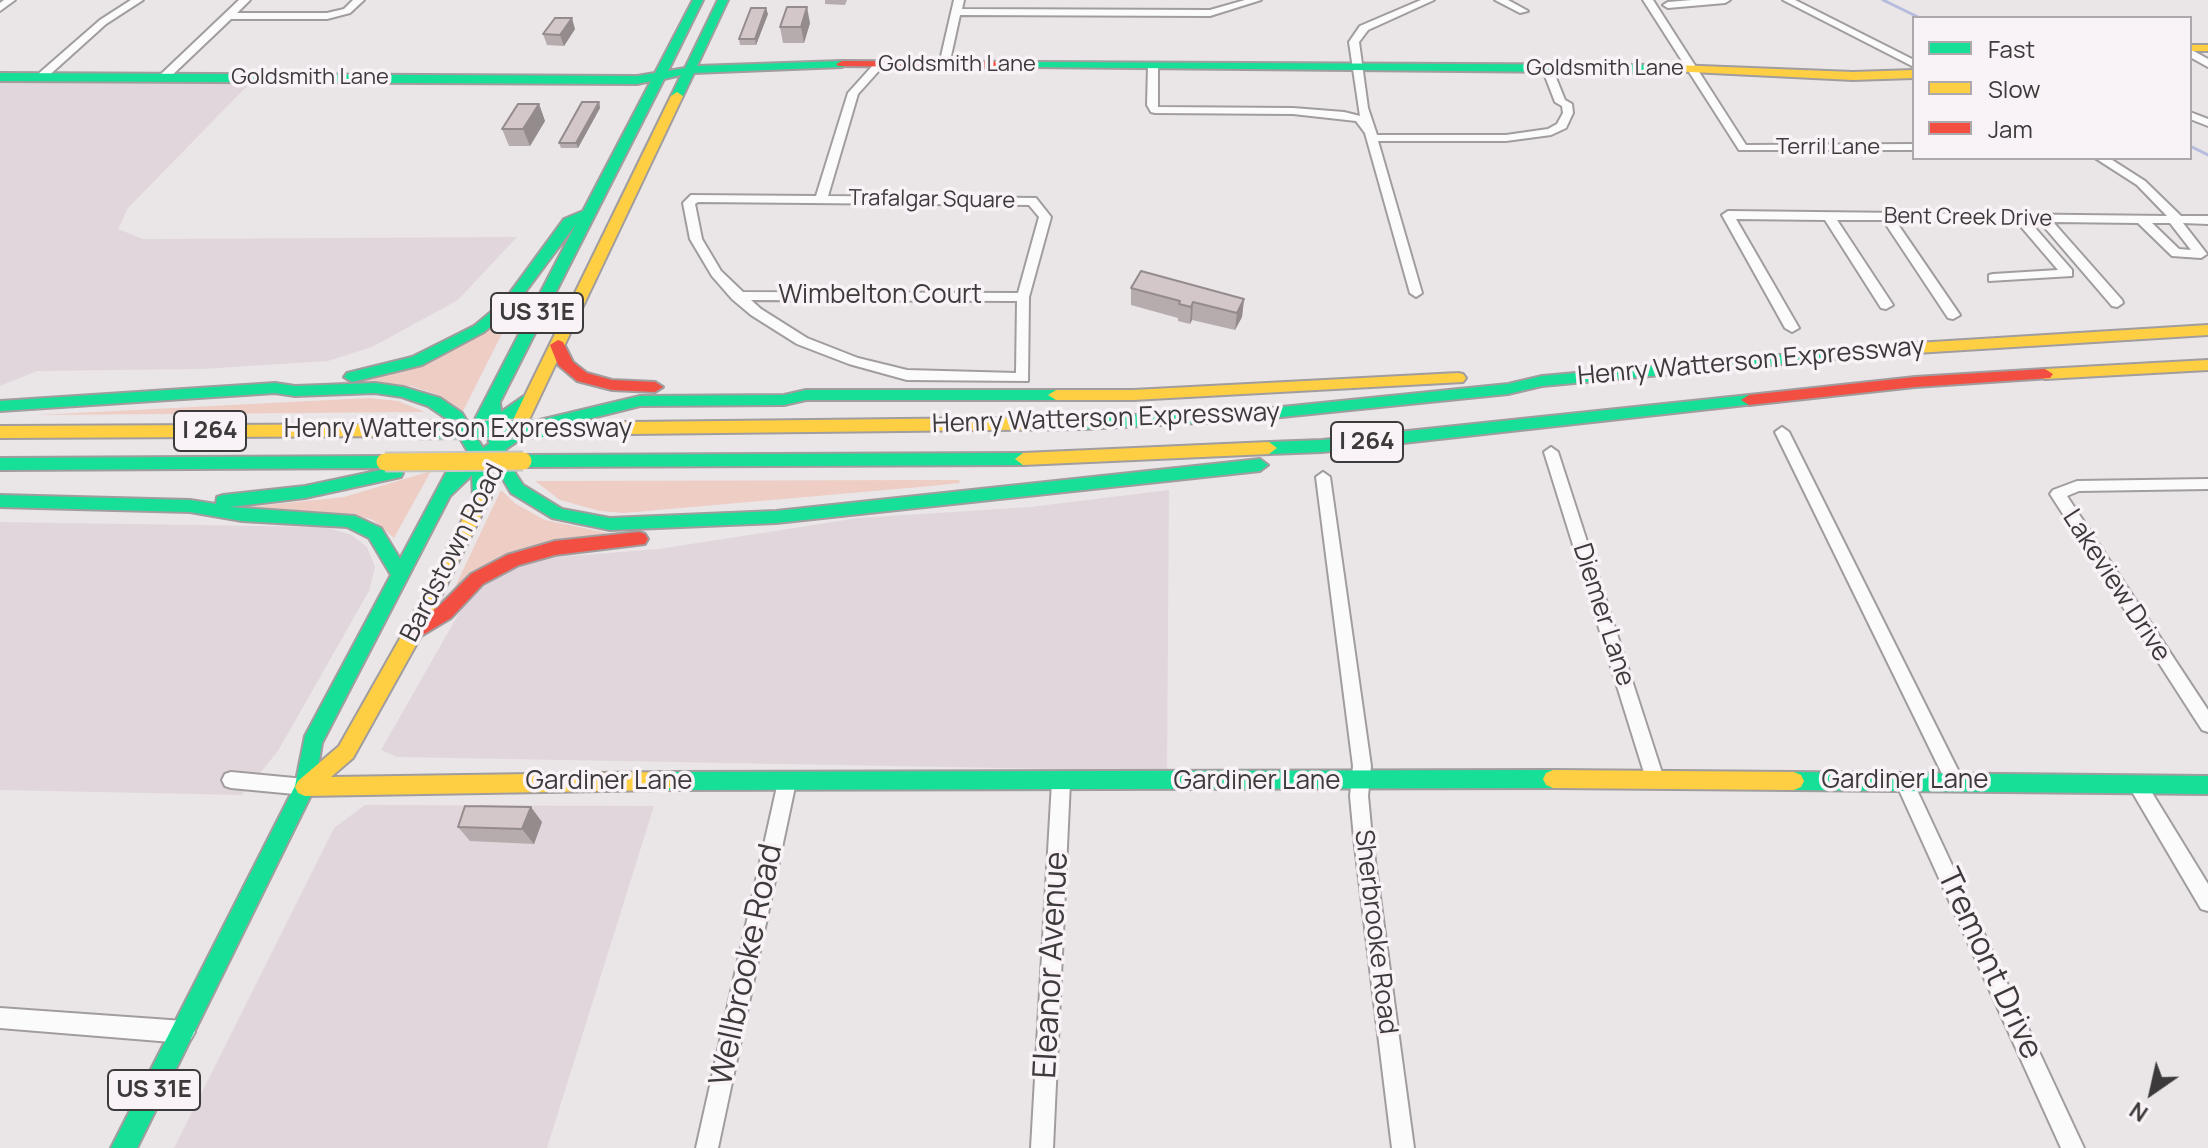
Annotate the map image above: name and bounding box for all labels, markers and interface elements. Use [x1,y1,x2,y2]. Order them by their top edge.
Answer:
legend [1912,16,2192,160]
text: Fast [1988,32,2035,65]
street label: Goldsmith Lane [878,52,1036,78]
street label: Goldsmith Lane [1526,56,1684,82]
street label: Goldsmith Lane [231,65,389,91]
text: Slow [1988,72,2041,105]
text: Jam [1988,112,2033,145]
street label: Terril Lane [1776,135,1880,161]
street label: Trafalgar Square [848,185,1016,215]
street label: Bent Creek Drive [1884,203,2052,233]
street label: Wimbelton Court [778,280,982,312]
road number: US 31E [491,293,583,333]
street label: Henry Watterson Expressway [1576,331,1926,393]
street label: Henry Watterson Expressway [931,397,1281,441]
road number: I 264 [174,411,246,451]
street label: Henry Watterson Expressway [284,414,632,446]
road number: I 264 [1331,422,1403,462]
street label: Bardstown Road [395,459,511,647]
street label: Lakeview Drive [2055,504,2177,668]
street label: Diemer Lane [1565,540,1641,690]
street label: Gardiner Lane [1822,765,1988,797]
street label: Gardiner Lane [526,766,692,798]
street label: Gardiner Lane [1174,766,1340,798]
street label: Sherbrooke Road [1347,828,1403,1036]
street label: Wellbrooke Road [703,841,791,1089]
street label: Eleanor Avenue [1027,851,1077,1079]
street label: Tremont Drive [1928,863,2050,1065]
north arrow [2112,1052,2192,1132]
road number: US 31E [108,1070,200,1110]
text: N [2124,1095,2154,1129]

